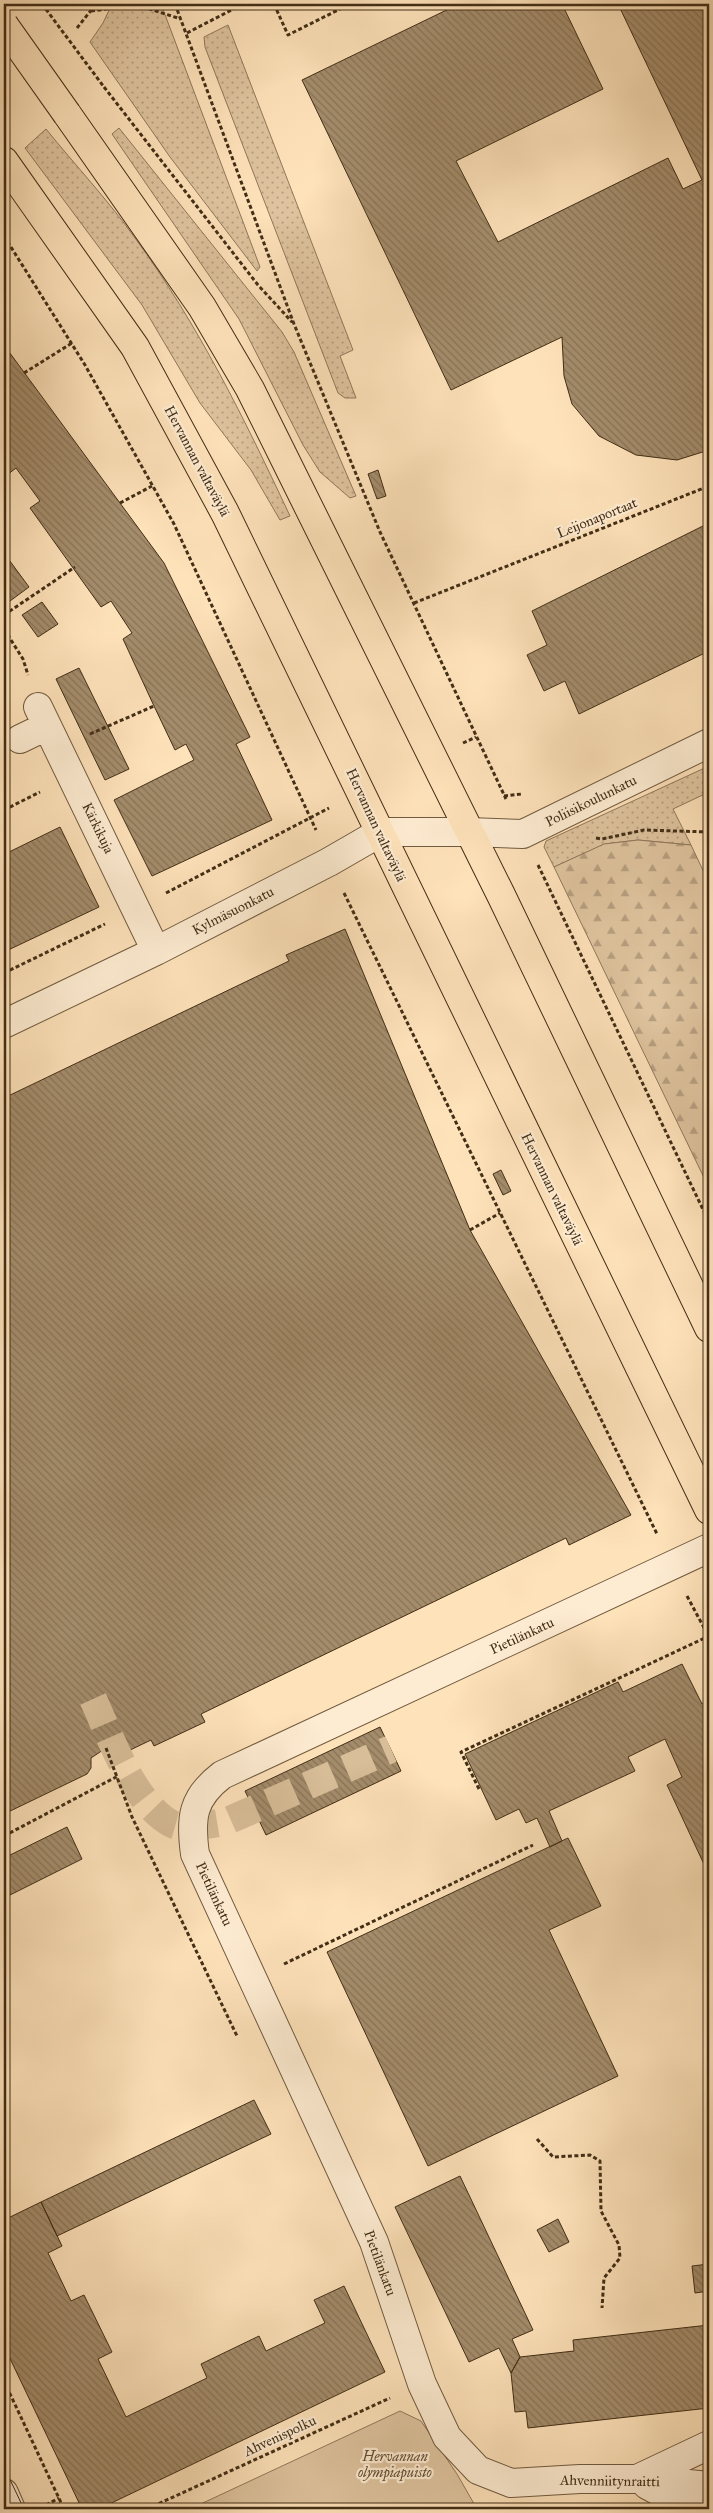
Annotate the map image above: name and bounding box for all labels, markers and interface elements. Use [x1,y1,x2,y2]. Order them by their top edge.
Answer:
street label: Hervannan valtaväylä [161,403,233,519]
street label: Leijonaportaat [554,494,640,542]
street label: Hervannan valtaväylä [342,766,410,884]
street label: Poliisikoulunkatu [542,771,640,831]
street label: Kärkikuja [78,800,118,856]
street label: Kylmäsuonkatu [189,883,277,939]
street label: Hervannan valtaväylä [517,1130,587,1248]
street label: Pietilänkatu [487,1614,557,1658]
street label: Pietilänkatu [192,1859,236,1929]
street label: Pietilänkatu [360,2228,400,2299]
street label: Ahvenispolku [240,2412,319,2461]
park label: Hervannan olympiapuisto [358,2448,432,2482]
street label: Ahvenniitynraitti [559,2472,660,2490]

